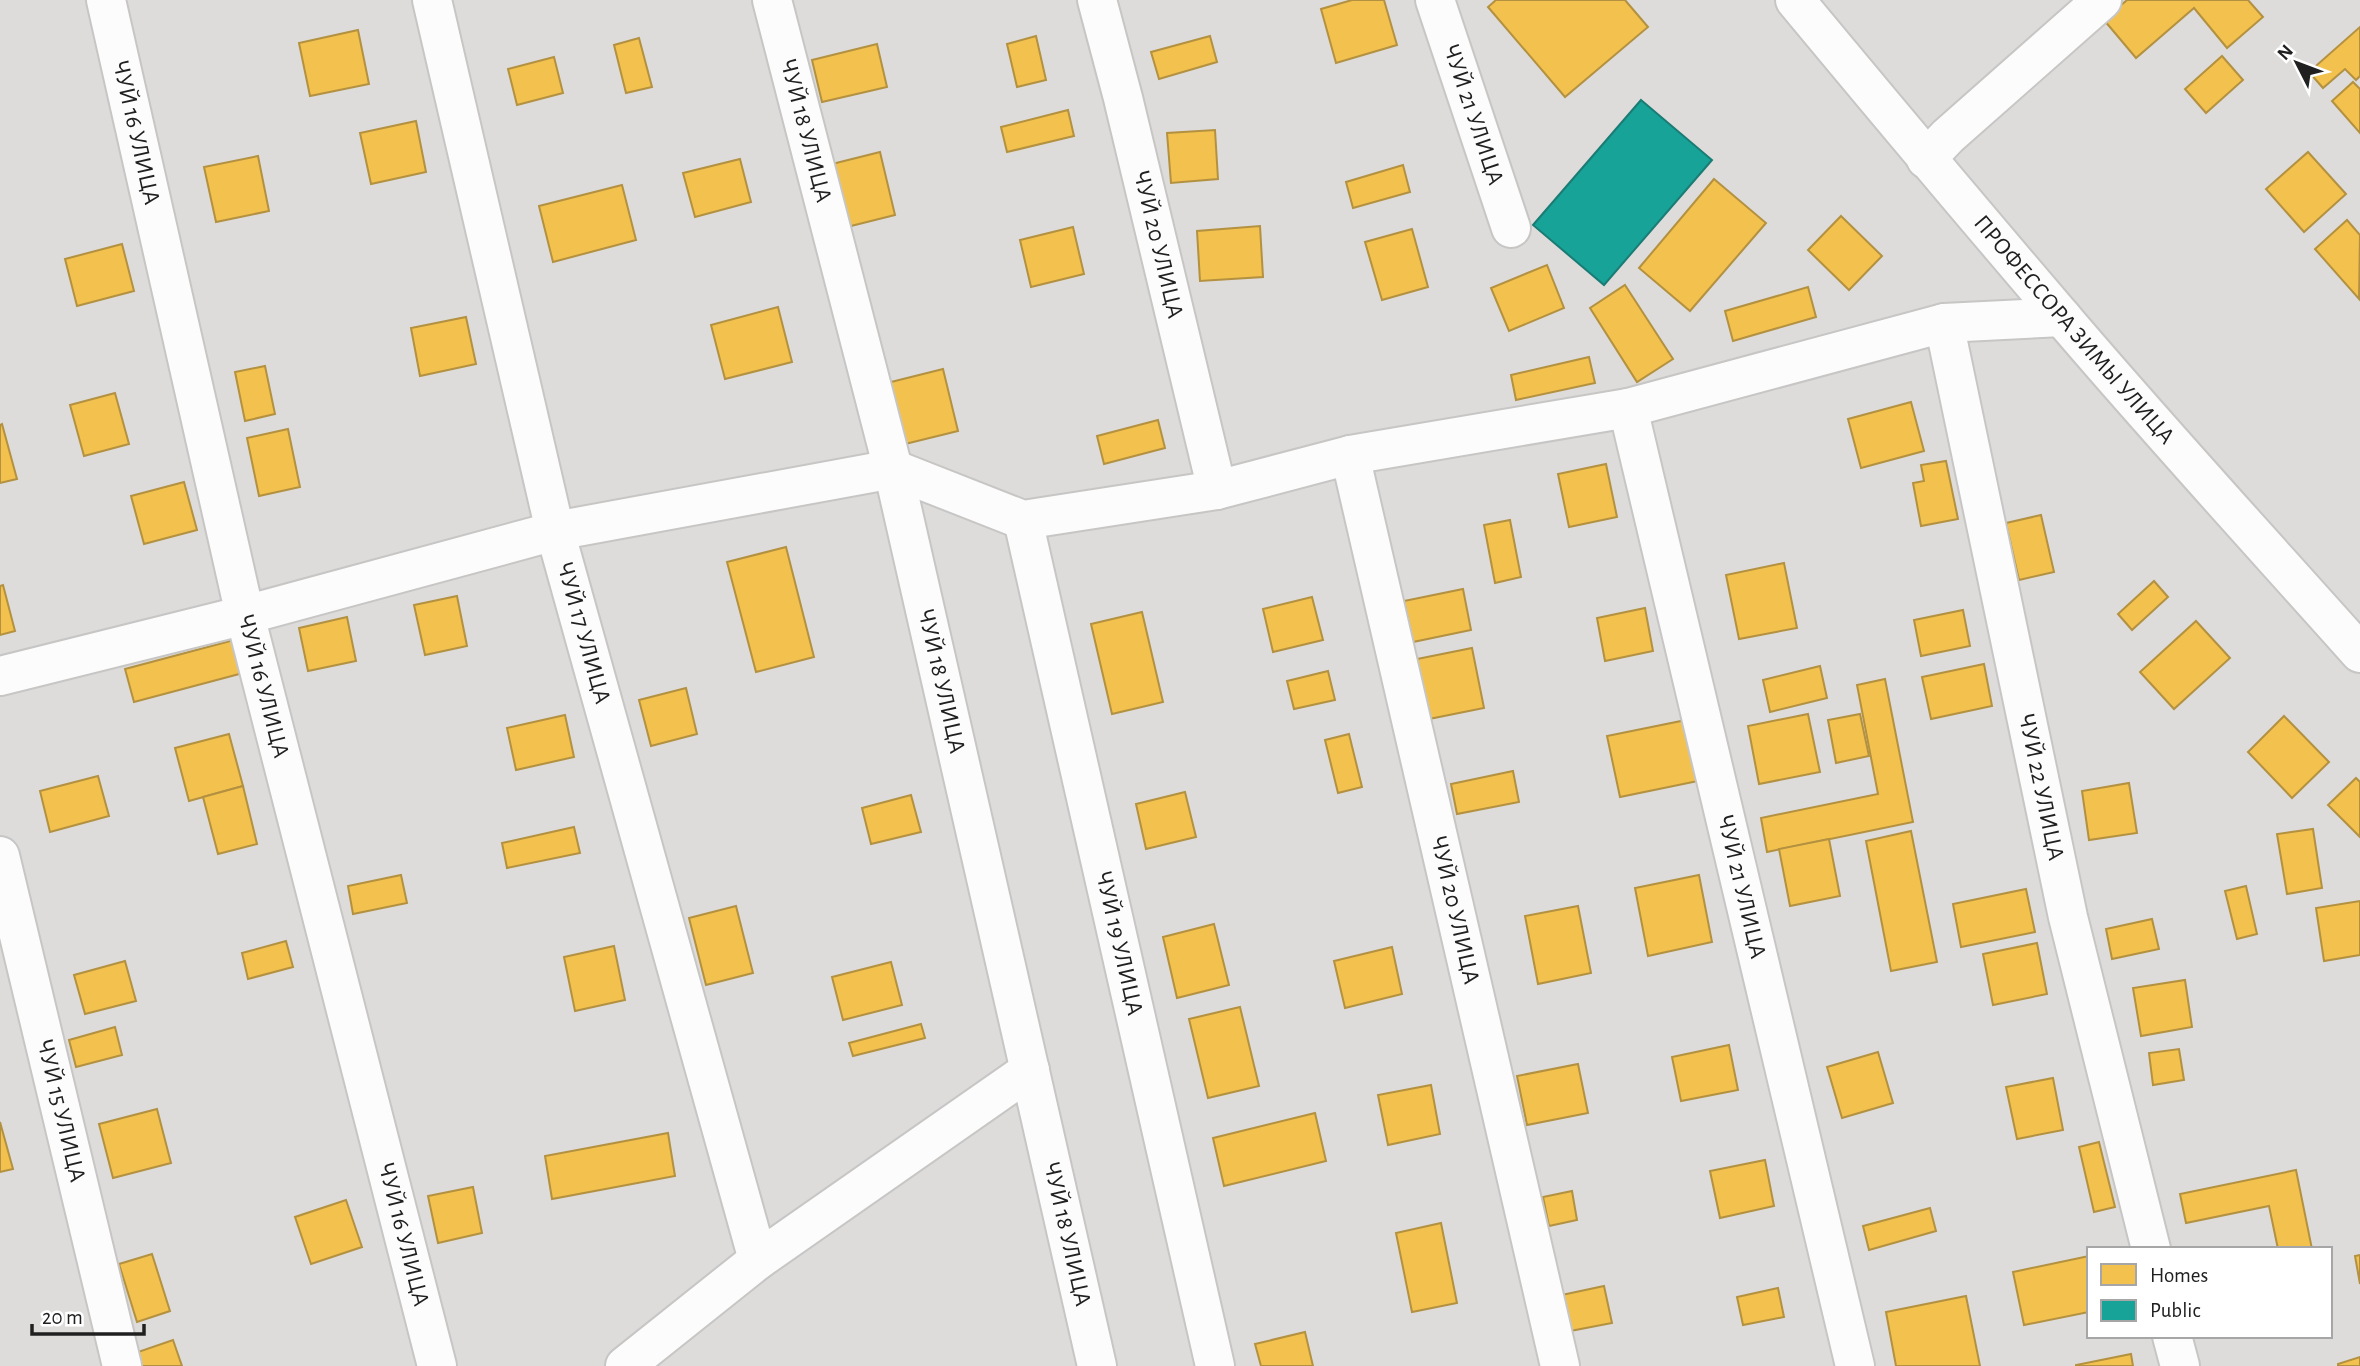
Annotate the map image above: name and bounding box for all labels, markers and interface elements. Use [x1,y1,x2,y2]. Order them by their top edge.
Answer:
north arrow [2262,28,2332,98]
street label: ЧУЙ 21 УЛИЦА [1439,41,1508,188]
text: N [2274,41,2297,64]
street label: ЧУЙ 18 УЛИЦА [776,57,836,205]
street label: ЧУЙ 16 УЛИЦА [108,58,164,207]
street label: ЧУЙ 20 УЛИЦА [1129,168,1187,321]
street label: ПРОФЕССОРА ЗИМЫ УЛИЦА [1969,211,2179,449]
street label: ЧУЙ 17 УЛИЦА [552,560,615,706]
street label: ЧУЙ 18 УЛИЦА [913,607,969,756]
street label: ЧУЙ 16 УЛИЦА [233,612,293,760]
street label: ЧУЙ 22 УЛИЦА [2014,712,2068,862]
street label: ЧУЙ 21 УЛИЦА [1713,813,1770,961]
street label: ЧУЙ 20 УЛИЦА [1426,834,1484,986]
street label: ЧУЙ 19 УЛИЦА [1091,869,1147,1018]
street label: ЧУЙ 15 УЛИЦА [32,1037,90,1184]
street label: ЧУЙ 16 УЛИЦА [374,1160,433,1309]
street label: ЧУЙ 18 УЛИЦА [1039,1160,1095,1308]
legend [2087,1247,2332,1338]
text: Homes [2150,1265,2208,1286]
scale bar [32,1292,144,1336]
text: Public [2150,1300,2200,1321]
text: 20 m [42,1307,83,1328]

